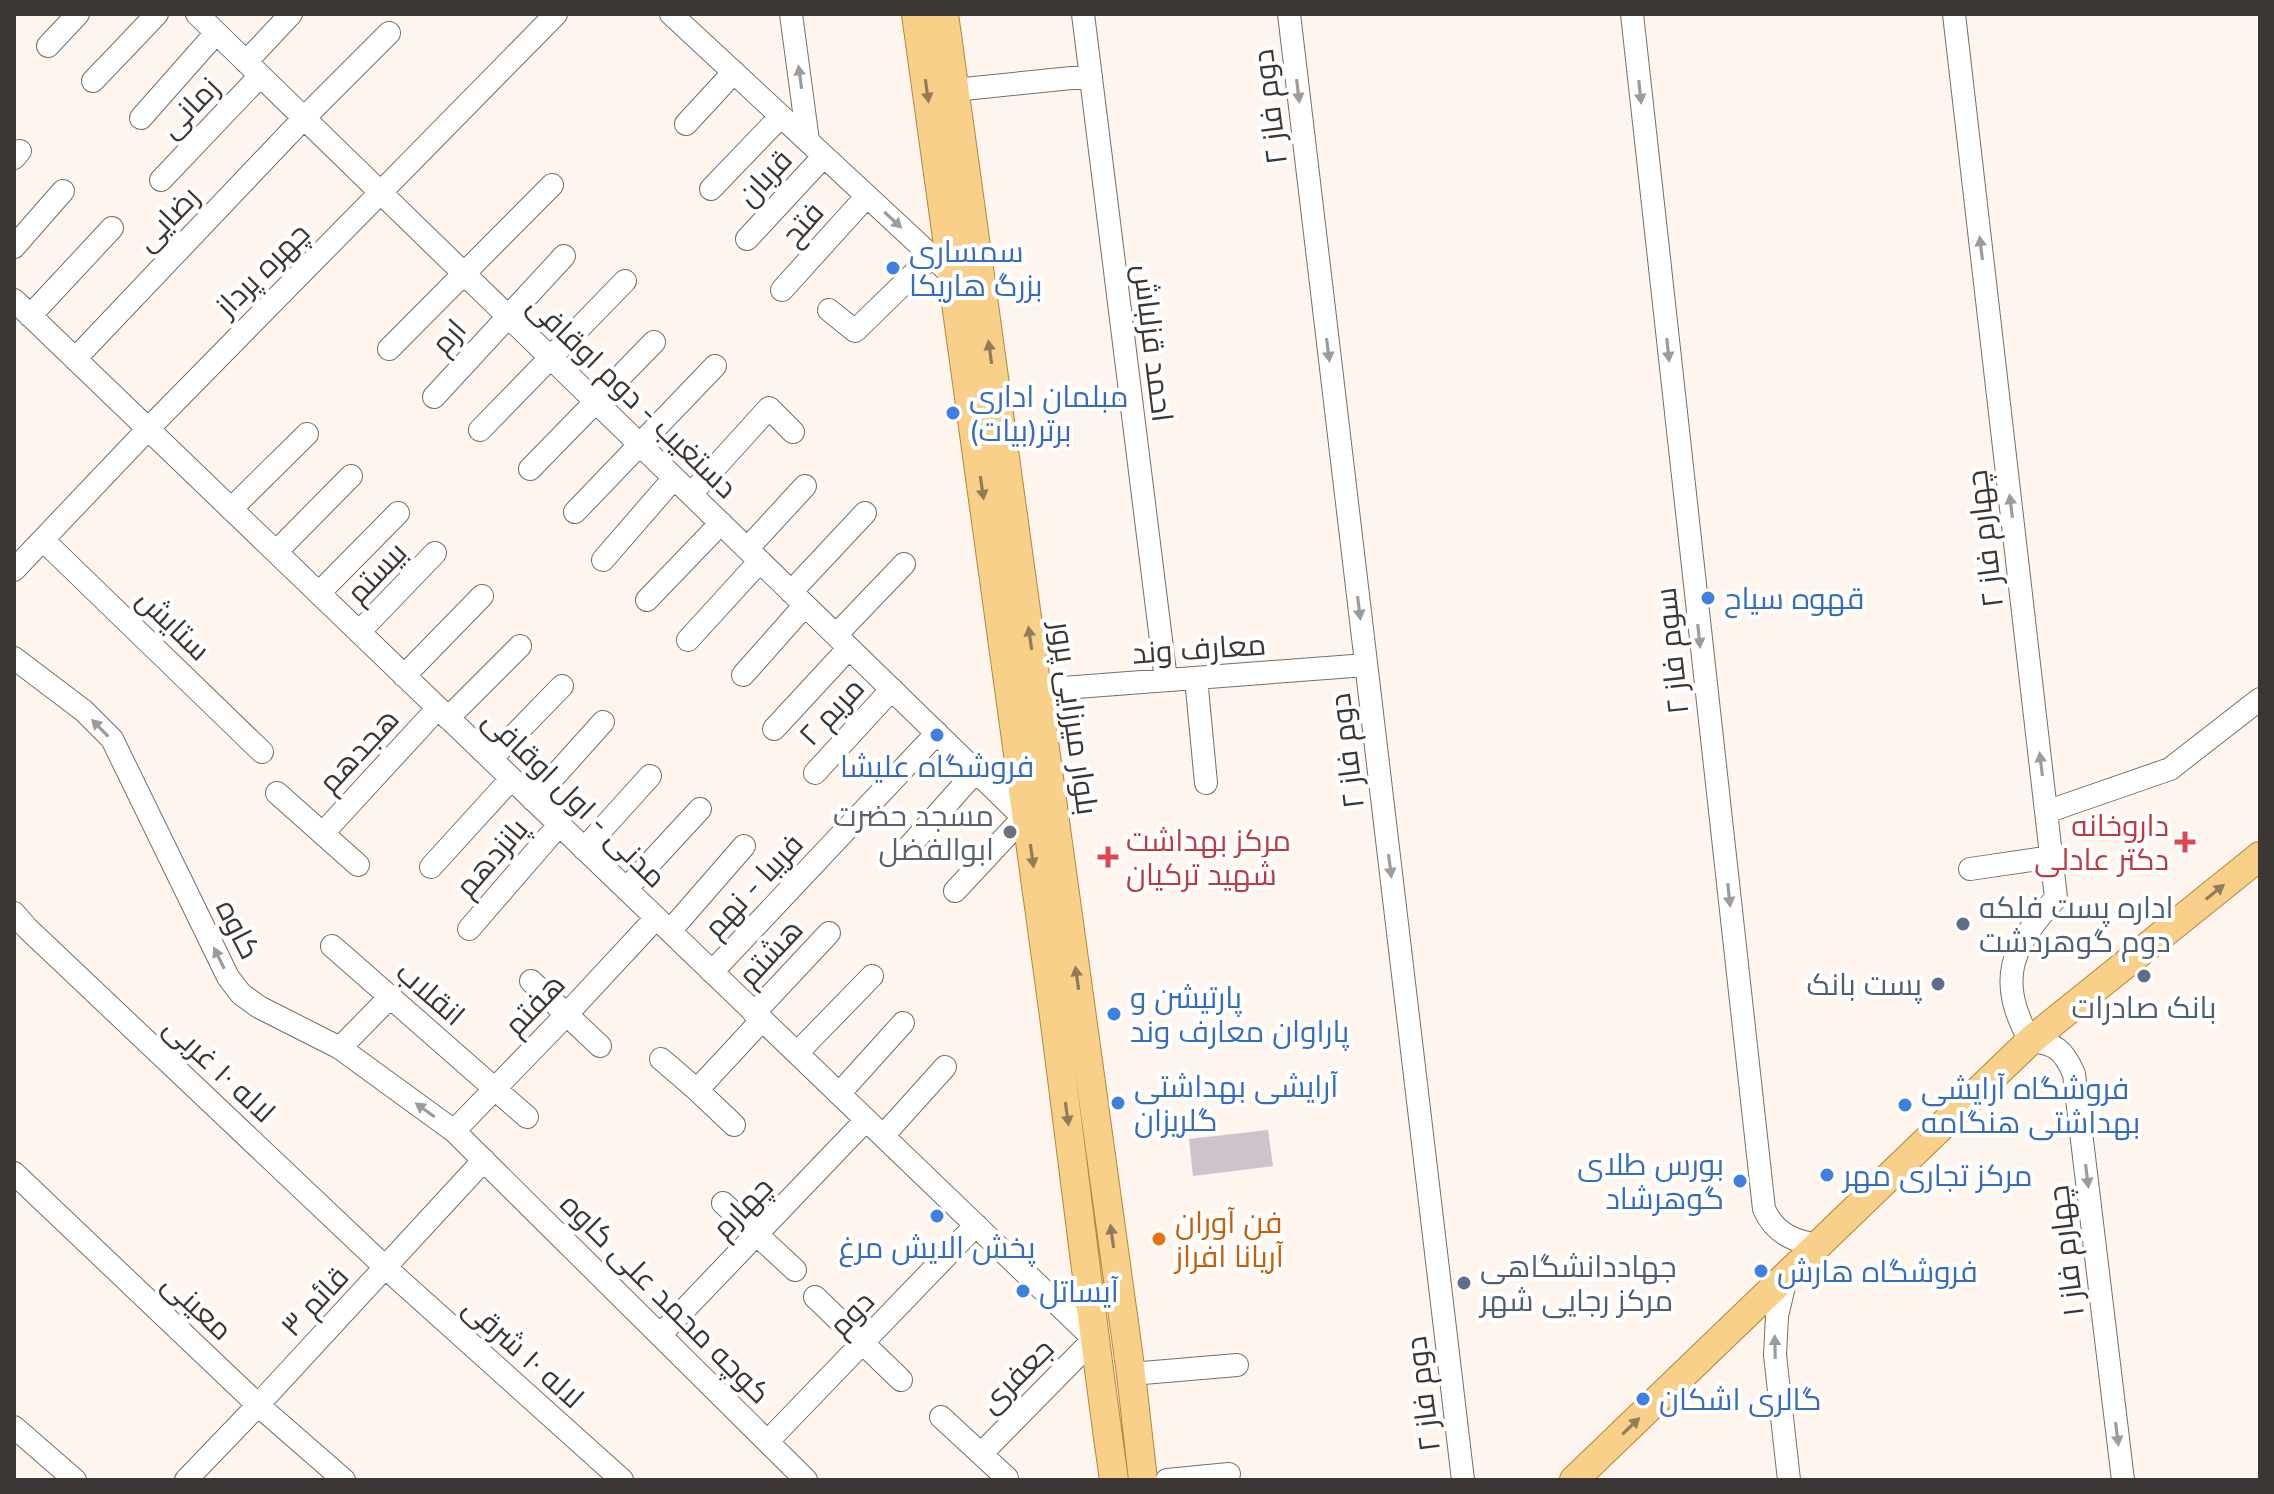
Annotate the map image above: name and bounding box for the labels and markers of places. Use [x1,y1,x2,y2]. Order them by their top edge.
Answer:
place label: سمساری بزرگ هاریکا [909,232,1042,304]
marker: سمساری بزرگ هاریکا [884,259,902,277]
place label: مبلمان اداری برتر(بیات) [969,377,1129,449]
marker: مبلمان اداری برتر(بیات) [944,404,962,422]
place label: قهوه سیاح [1724,579,1865,619]
marker: قهوه سیاح [1699,589,1717,607]
marker: فروشگاه علیشا [928,726,946,744]
place label: فروشگاه علیشا [840,747,1034,785]
place label: مسجد حضرت ابوالفضل [833,796,994,868]
place label: داروخانه دکتر عادلی [2034,806,2169,878]
place label: مرکز بهداشت شهید ترکیان [1126,821,1291,893]
marker: مسجد حضرت ابوالفضل [1001,823,1019,841]
marker: داروخانه دکتر عادلی [2176,833,2194,851]
marker: مرکز بهداشت شهید ترکیان [1097,846,1119,868]
place label: اداره پست فلکه دوم گوهردشت [1979,888,2174,962]
marker: اداره پست فلکه دوم گوهردشت [1954,915,1972,933]
place label: پست بانک [1806,965,1922,1004]
marker: بانک صادرات [2135,967,2153,985]
marker: پست بانک [1929,975,1947,993]
place label: پارتیشن و پاراوان معارف وند [1130,978,1349,1051]
place label: بانک صادرات [2072,988,2216,1026]
marker: پارتیشن و پاراوان معارف وند [1105,1005,1123,1023]
place label: آرایشی بهداشتی گلریزان [1134,1067,1338,1139]
place label: فروشگاه آرایشی بهداشتی هنگامه [1921,1069,2140,1141]
marker: آرایشی بهداشتی گلریزان [1109,1094,1127,1112]
marker: فروشگاه آرایشی بهداشتی هنگامه [1896,1096,1914,1114]
place label: بورس طلای گوهرشاد [1577,1145,1724,1217]
place label: مرکز تجاری مهر [1841,1156,2032,1194]
marker: مرکز تجاری مهر [1818,1166,1836,1184]
marker: بورس طلای گوهرشاد [1731,1172,1749,1190]
place label: فن آوران آریانا افراز [1173,1203,1284,1275]
marker: پخش الایش مرغ [928,1207,946,1225]
place label: پخش الایش مرغ [839,1228,1035,1268]
marker: فن آوران آریانا افراز [1150,1230,1168,1248]
place label: جهاددانشگاهی مرکز رجایی شهر [1478,1247,1677,1319]
place label: فروشگاه هارش [1777,1252,1978,1290]
marker: فروشگاه هارش [1752,1262,1770,1280]
place label: آیساتل [1039,1272,1119,1310]
marker: جهاددانشگاهی مرکز رجایی شهر [1455,1274,1473,1292]
marker: آیساتل [1014,1282,1032,1300]
place label: گالری اشکان [1659,1380,1822,1418]
marker: گالری اشکان [1634,1390,1652,1408]

